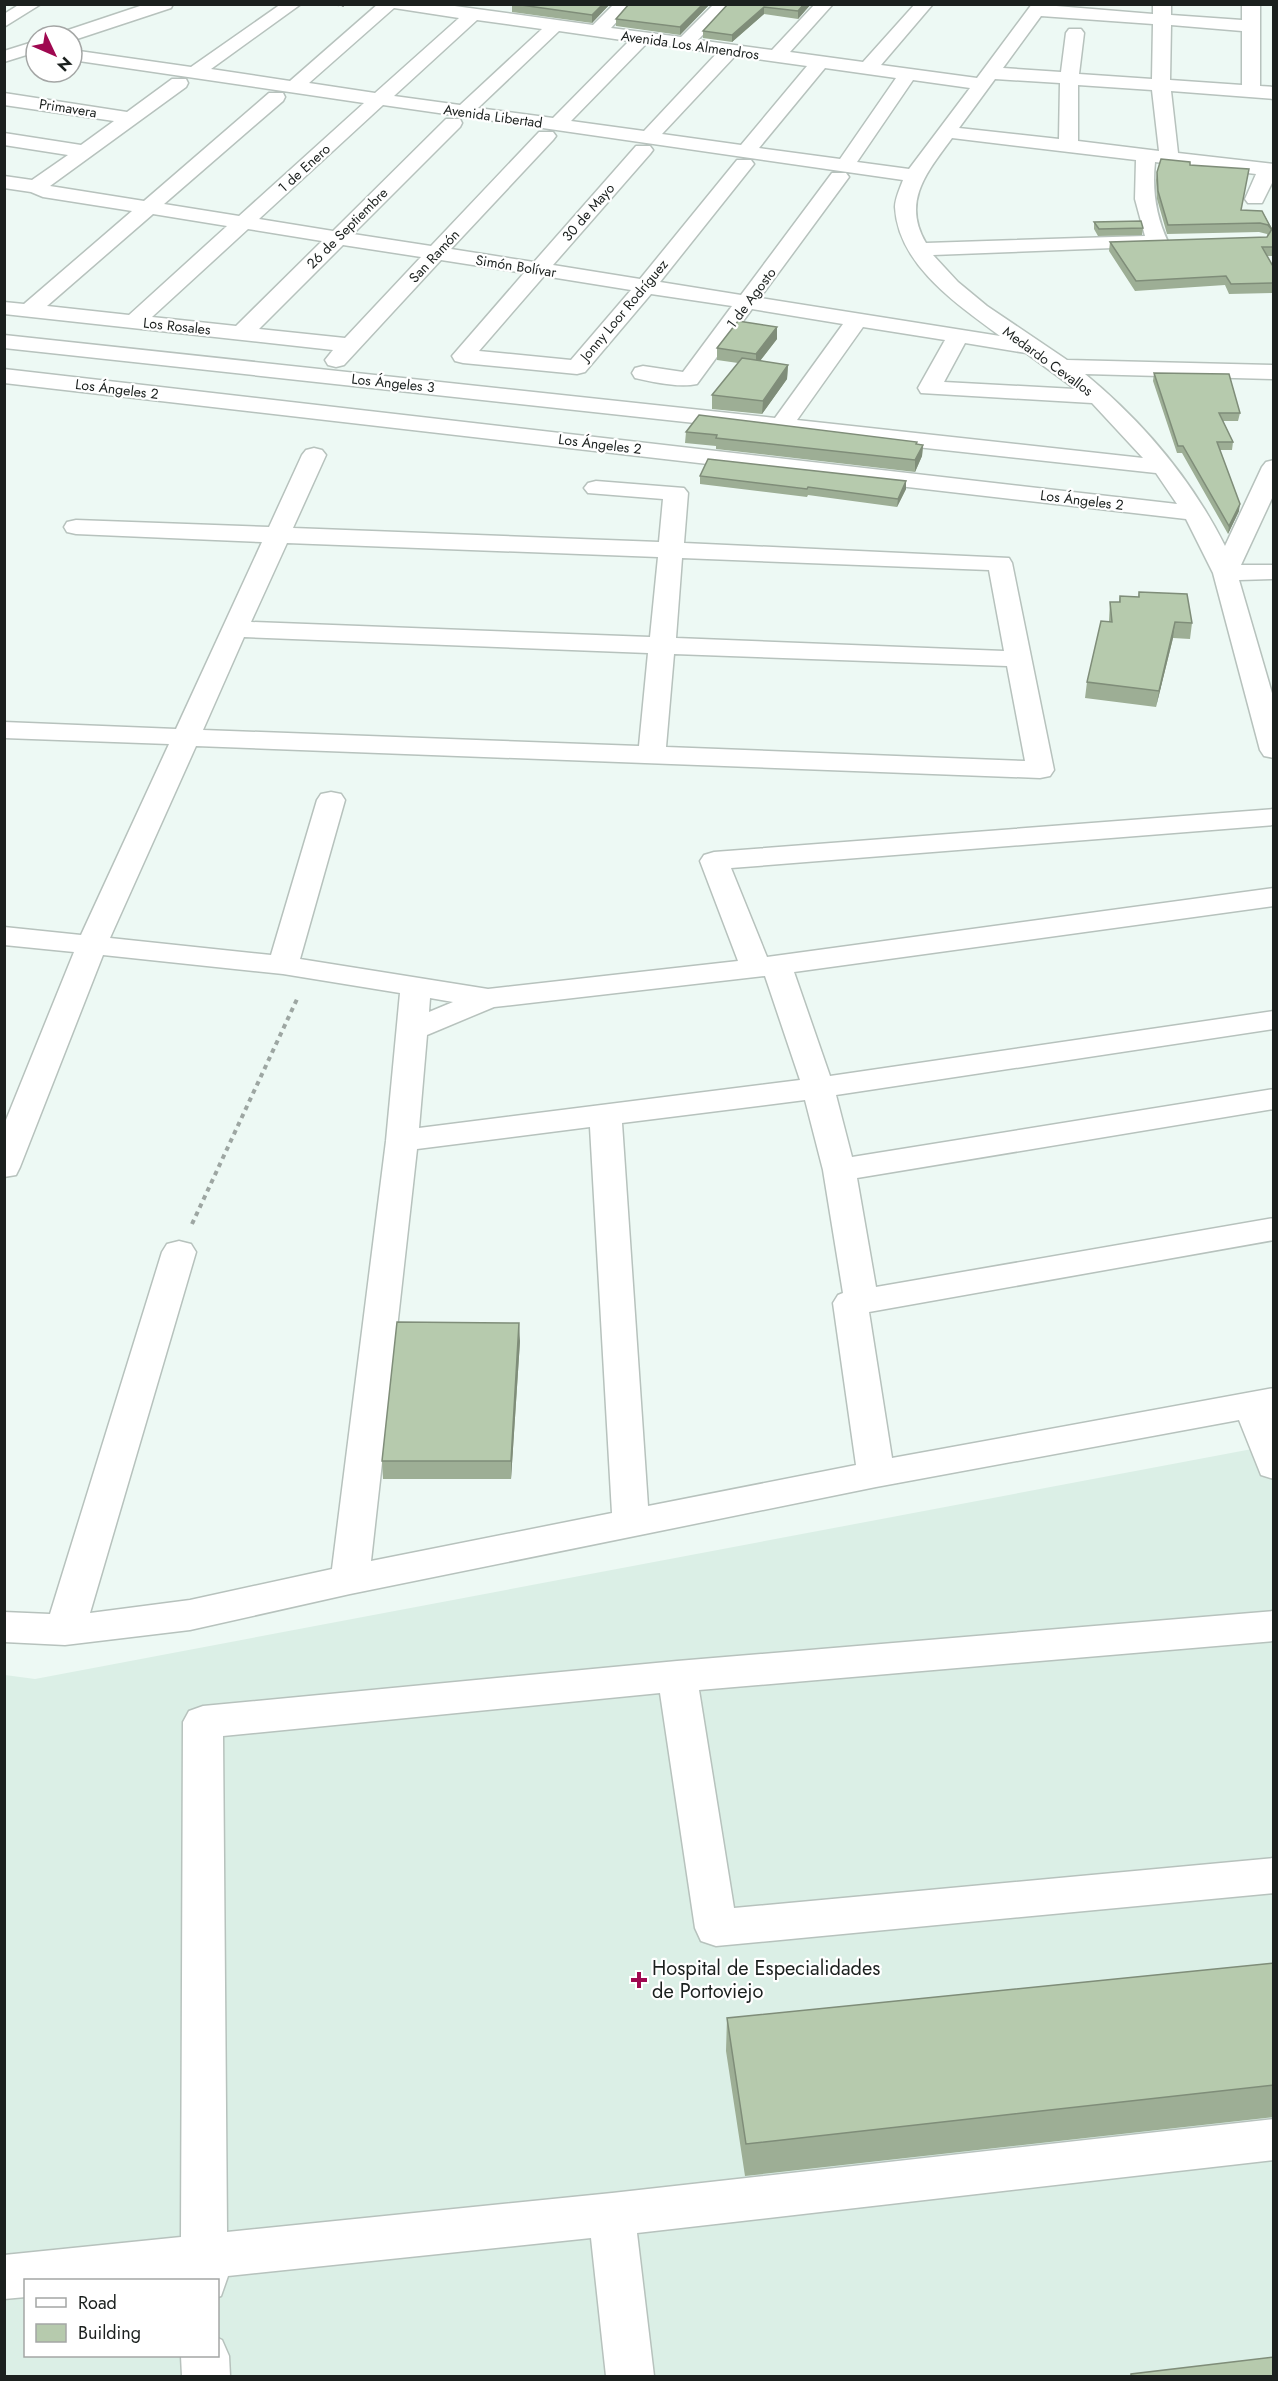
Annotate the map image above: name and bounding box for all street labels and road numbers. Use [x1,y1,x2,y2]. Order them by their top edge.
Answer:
street label: Avenida Los Almendros [620,25,761,65]
street label: Primavera [38,94,98,122]
street label: Avenida Libertad [442,99,544,133]
street label: 1 de Enero [273,139,335,197]
street label: 30 de Mayo [557,178,619,245]
street label: 26 de Septiembre [302,183,392,273]
street label: San Ramón [404,225,464,287]
street label: Simón Bolívar [474,250,558,282]
street label: Jonny Loor Rodríguez [574,254,673,367]
street label: 1 de Agosto [722,263,781,333]
street label: Los Rosales [142,313,212,340]
street label: Medardo Cevallos [999,321,1097,401]
street label: Los Ángeles 3 [350,369,436,397]
street label: Los Ángeles 2 [74,374,160,404]
street label: Los Ángeles 2 [557,429,643,459]
street label: Los Ángeles 2 [1039,485,1125,515]

